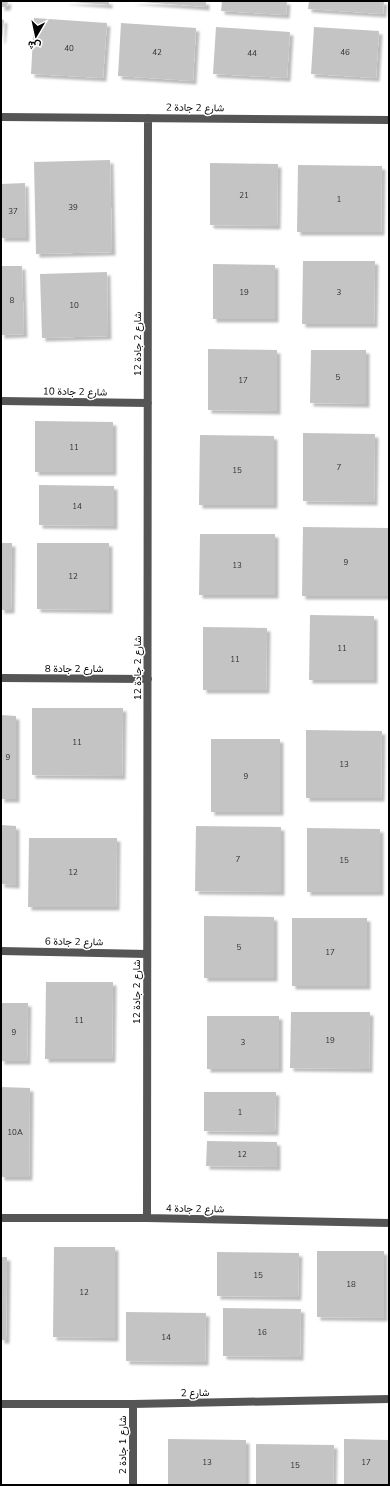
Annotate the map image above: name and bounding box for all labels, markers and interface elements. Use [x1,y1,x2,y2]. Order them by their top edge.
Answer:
north arrow [16,16,56,56]
text: ش [27,37,42,54]
house number: 40 [64,43,74,54]
house number: 42 [152,47,162,58]
house number: 46 [340,47,350,58]
house number: 44 [247,48,257,59]
street label: شارع 2 جادة 2 [166,100,225,116]
house number: 21 [239,190,249,201]
house number: 1 [337,194,342,205]
house number: 39 [68,202,78,213]
house number: 37 [8,206,18,217]
house number: 19 [239,287,249,298]
house number: 3 [337,287,342,298]
house number: 8 [10,295,15,306]
house number: 10 [69,300,79,311]
street label: شارع 2 جادة 12 [131,312,145,376]
house number: 5 [336,372,341,383]
house number: 17 [238,375,248,386]
street label: شارع 2 جادة 10 [43,384,108,400]
house number: 11 [69,442,79,453]
house number: 7 [337,462,342,473]
house number: 15 [232,465,242,476]
house number: 14 [72,501,82,512]
house number: 9 [344,557,349,568]
house number: 13 [232,560,242,571]
house number: 12 [68,571,78,582]
street label: شارع 2 جادة 12 [131,636,145,700]
house number: 11 [337,643,347,654]
house number: 11 [230,654,240,665]
street label: شارع 2 جادة 8 [45,662,103,676]
house number: 11 [72,737,82,748]
house number: 9 [6,752,11,763]
house number: 13 [339,759,349,770]
house number: 9 [244,771,249,782]
house number: 7 [236,854,241,865]
house number: 15 [339,855,349,866]
house number: 12 [68,867,78,878]
street label: شارع 2 جادة 6 [45,934,104,950]
house number: 5 [237,942,242,953]
house number: 17 [325,947,335,958]
street label: شارع 2 جادة 12 [130,960,144,1024]
house number: 11 [74,1015,84,1026]
house number: 9 [12,1027,17,1038]
house number: 19 [325,1035,335,1046]
house number: 3 [241,1037,246,1048]
house number: 1 [238,1107,243,1118]
house number: 10A [7,1127,23,1138]
house number: 12 [237,1149,247,1160]
street label: شارع 2 جادة 4 [166,1201,225,1217]
house number: 15 [253,1270,263,1281]
house number: 18 [346,1279,356,1290]
house number: 12 [79,1287,89,1298]
house number: 16 [257,1327,267,1338]
house number: 14 [161,1332,171,1343]
street label: شارع 2 [181,1386,210,1400]
street label: شارع 1 جادة 2 [116,1416,130,1474]
house number: 13 [202,1457,212,1468]
house number: 17 [361,1457,371,1468]
house number: 15 [290,1460,300,1471]

